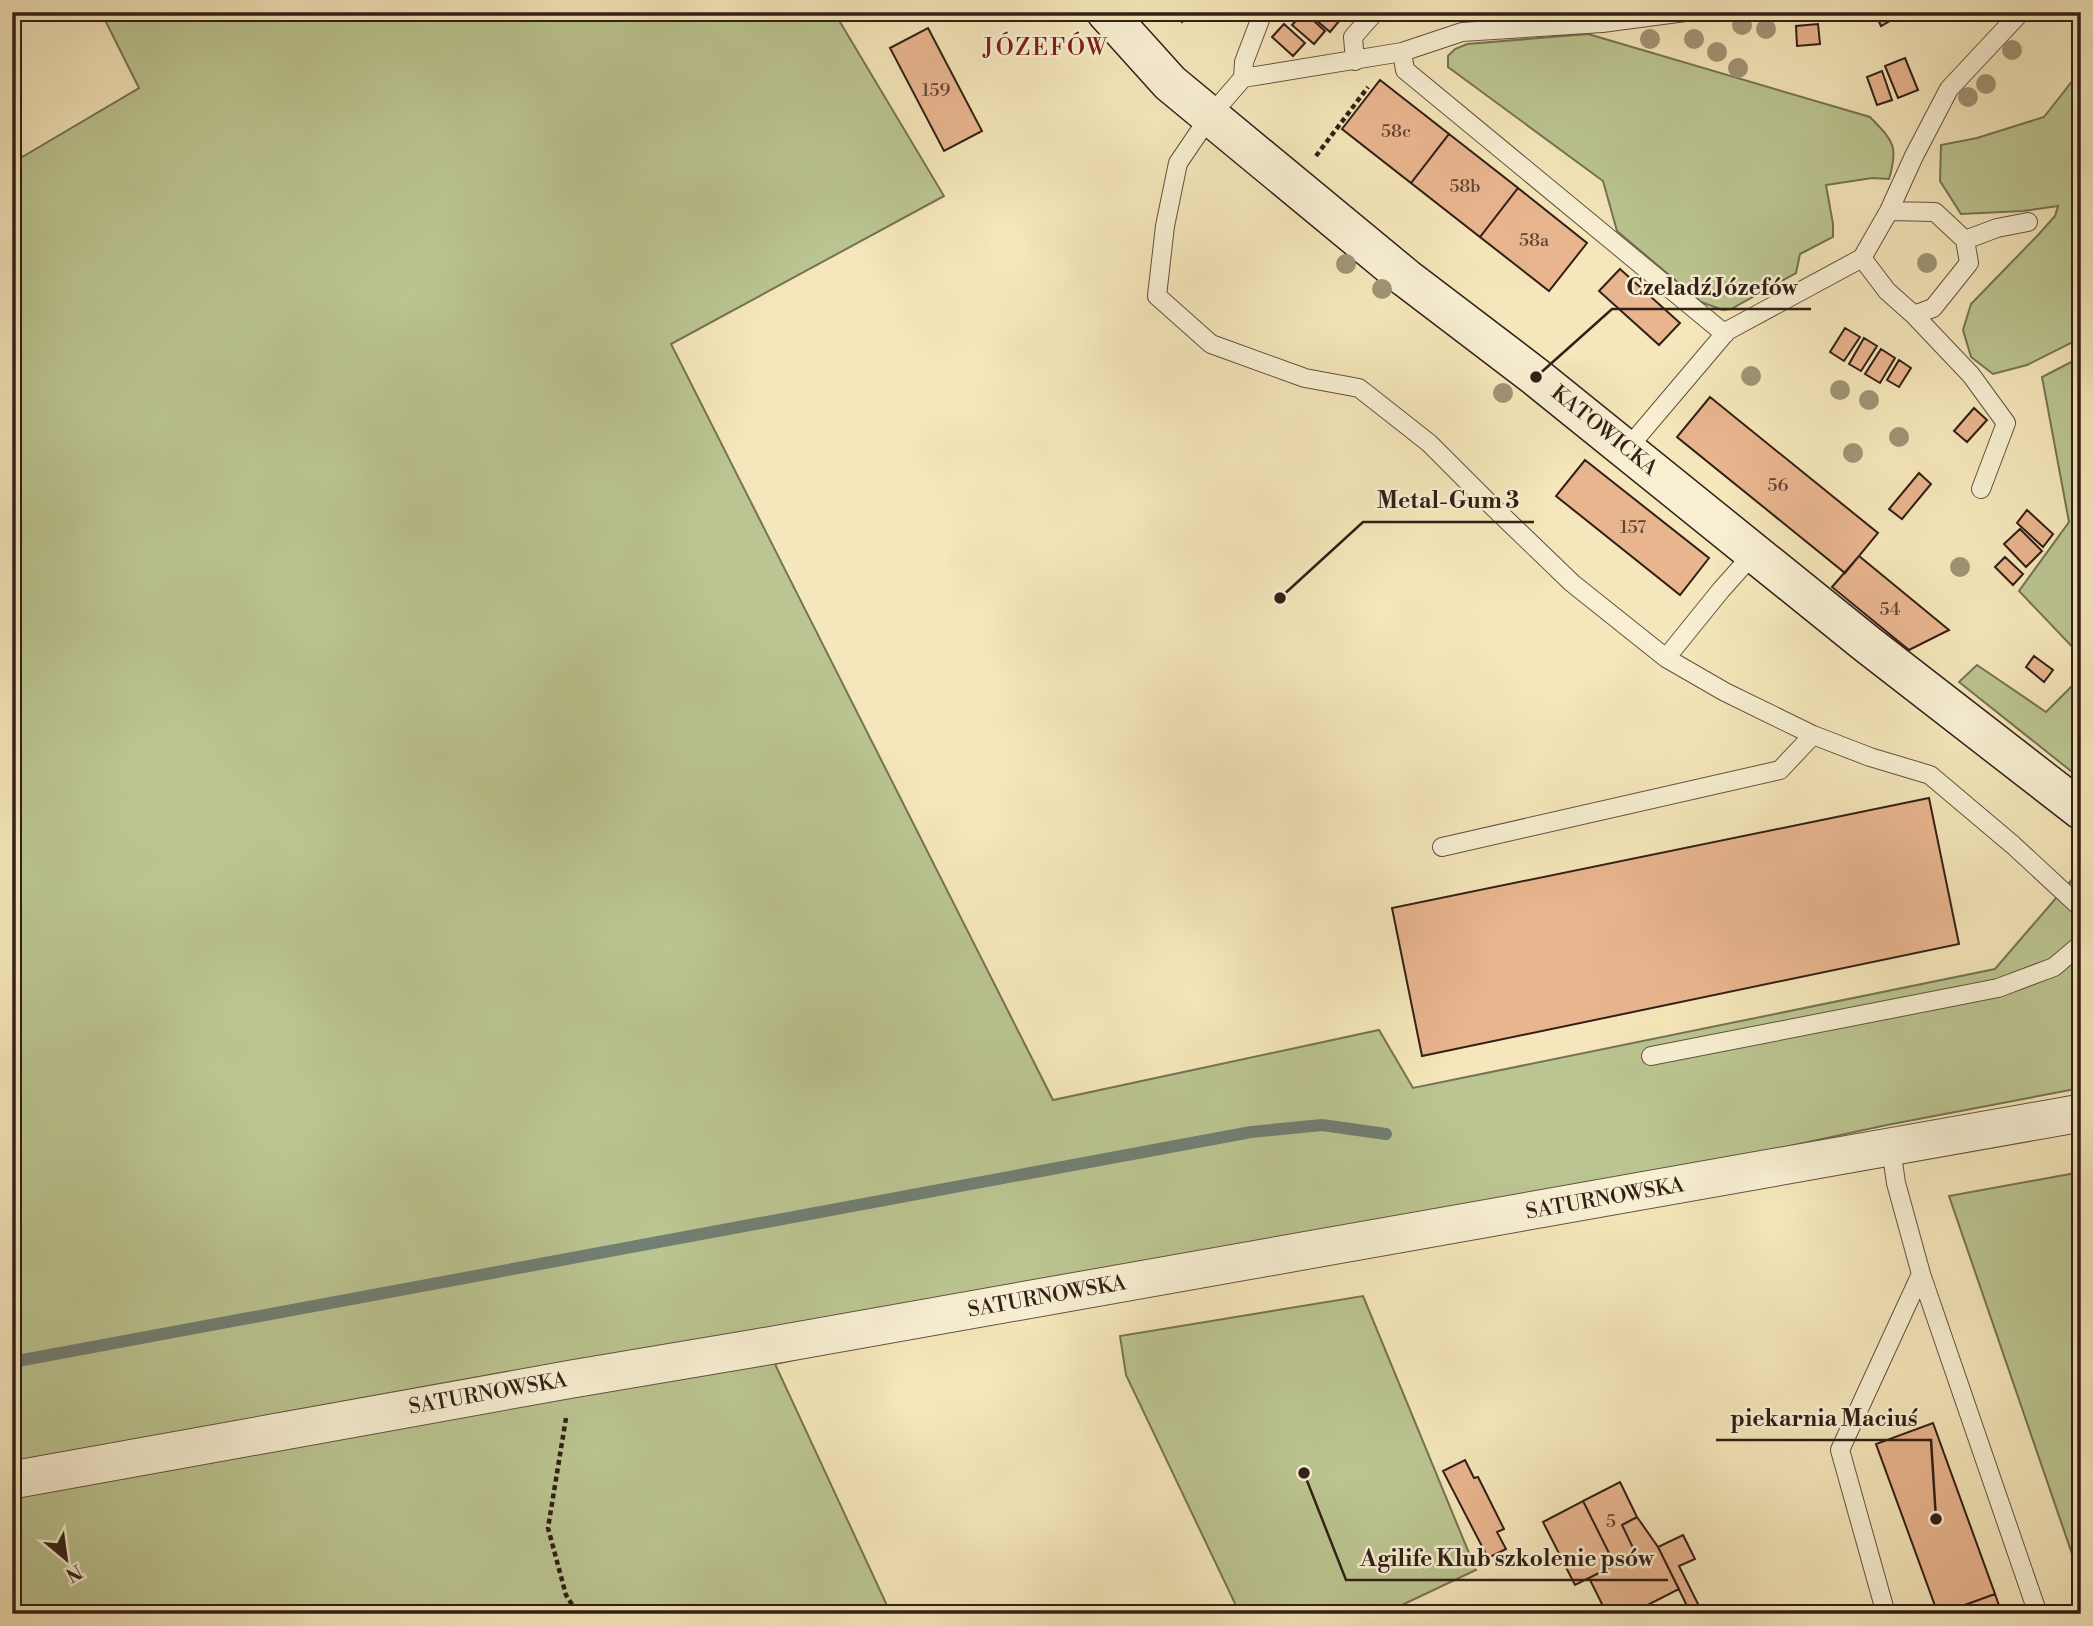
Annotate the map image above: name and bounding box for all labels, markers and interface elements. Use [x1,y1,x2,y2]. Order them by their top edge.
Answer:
district label: JÓZEFÓW [982,31,1109,62]
house number: 159 [922,79,950,102]
house number: 58c [1381,120,1411,143]
house number: 58b [1449,175,1481,198]
house number: 58a [1519,229,1550,252]
callout: Czeladź Józefów [1612,265,1811,309]
text: Czeladź Józefów [1626,274,1799,302]
street label: KATOWICKA [1546,380,1663,482]
house number: 56 [1768,474,1789,497]
callout: Metal-Gum 3 [1363,478,1534,522]
text: Metal-Gum 3 [1377,487,1519,515]
house number: 157 [1620,516,1646,539]
house number: 54 [1880,598,1901,621]
street label: SATURNOWSKA [1524,1172,1687,1226]
street label: SATURNOWSKA [966,1270,1129,1324]
street label: SATURNOWSKA [407,1367,570,1421]
callout: piekarnia Maciuś [1716,1396,1931,1440]
text: piekarnia Maciuś [1730,1405,1918,1433]
house number: 5 [1606,1510,1616,1533]
north arrow [32,1524,102,1594]
callout: Agilife Klub szkolenie psów [1346,1536,1668,1580]
text: Agilife Klub szkolenie psów [1359,1545,1655,1573]
text: N [61,1559,86,1587]

